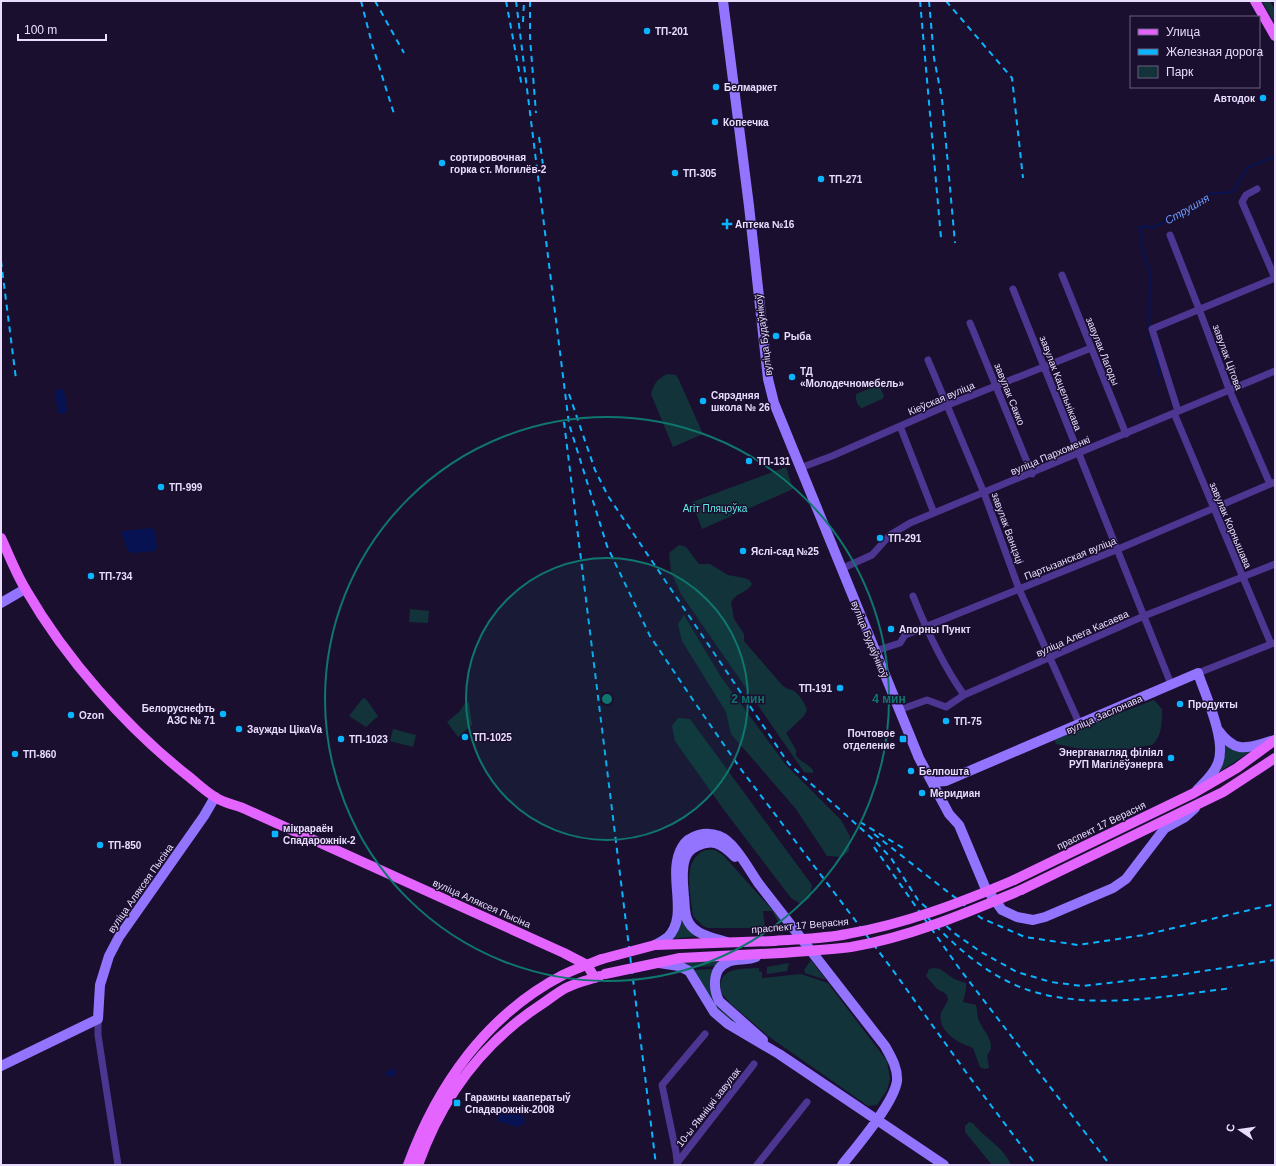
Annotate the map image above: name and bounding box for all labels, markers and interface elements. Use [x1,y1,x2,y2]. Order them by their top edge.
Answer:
scale bar [18,16,106,42]
legend [1130,16,1260,88]
text: 100 m [24,23,57,37]
text: Улица [1166,25,1200,39]
marker: ТП-201 [642,26,652,36]
place label: ТП-201 [655,26,689,37]
text: Железная дорога [1166,45,1263,59]
text: Парк [1166,65,1194,79]
marker: Белмаркет [711,82,721,92]
place label: Белмаркет [724,82,777,93]
place label: Автодок [1214,93,1256,104]
marker: Автодок [1258,93,1268,103]
marker: Копеечка [710,117,720,127]
place label: Копеечка [723,117,769,128]
place label: сортировочная горка ст. Могилёв-2 [450,152,547,175]
marker: сортировочная горка ст. Могилёв-2 [437,158,447,168]
marker: ТП-305 [670,168,680,178]
place label: ТП-305 [683,168,717,179]
marker: ТП-271 [816,174,826,184]
place label: ТП-271 [829,174,863,185]
water label: Струшня [1163,191,1211,227]
marker: Аптека №16 [722,219,732,229]
place label: Аптека №16 [735,219,795,230]
street label: вуліца Будаўнікоў [753,293,774,376]
street label: завулак Лагоды [1084,316,1121,387]
street label: завулак Цітова [1211,323,1245,392]
marker: Рыба [771,331,781,341]
place label: Рыба [784,331,811,342]
street label: завулак Кацельнікава [1037,334,1084,432]
street label: завулак Сакко [992,362,1027,427]
place label: ТД «Молодечномебель» [800,366,904,389]
marker: ТД «Молодечномебель» [787,372,797,382]
street label: Кіеўская вуліца [906,379,977,417]
place label: Сярэдняя школа № 26 [711,390,770,413]
marker: Сярэдняя школа № 26 [698,396,708,406]
street label: вуліца Пархоменкі [1009,434,1092,477]
marker: ТП-131 [744,456,754,466]
place label: ТП-131 [757,456,791,467]
street label: завулак Корнышава [1207,480,1254,570]
marker: ТП-999 [156,482,166,492]
place label: ТП-999 [169,482,203,493]
street label: завулак Ванцэці [990,491,1026,565]
park label: Агіт Пляцоўка [683,503,748,514]
marker: ТП-291 [875,533,885,543]
place label: ТП-291 [888,533,922,544]
street label: Партызанская вуліца [1023,535,1118,582]
marker: Яслі-сад №25 [738,546,748,556]
place label: Яслі-сад №25 [751,546,819,557]
marker: ТП-734 [86,571,96,581]
place label: ТП-734 [99,571,133,582]
street label: вуліца Будаўнікоў [849,599,890,679]
street label: вуліца Алега Касаева [1034,608,1131,659]
marker: Апорны Пункт [886,624,896,634]
place label: Апорны Пункт [899,624,971,635]
place label: ТП-191 [799,683,832,694]
marker: ТП-191 [835,683,845,693]
centre of rings [600,692,614,706]
text: 2 мин [731,692,765,706]
text: 4 мин [872,692,906,706]
street label: вуліца Заслонава [1065,693,1144,736]
marker: Продукты [1175,699,1185,709]
place label: Продукты [1188,699,1238,710]
place label: Белоруснефть АЗС № 71 [142,703,215,726]
marker: Белоруснефть АЗС № 71 [218,709,228,719]
marker: Ozon [66,710,76,720]
place label: Ozon [79,710,104,721]
marker: ТП-75 [941,716,951,726]
place label: ТП-75 [954,716,982,727]
marker: Заужды ЦікаVа [234,724,244,734]
place label: Заужды ЦікаVа [247,724,323,735]
place label: Почтовое отделение [843,728,895,751]
marker: ТП-1025 [460,732,470,742]
place label: ТП-1025 [473,732,512,743]
marker: ТП-1023 [336,734,346,744]
place label: ТП-1023 [349,734,388,745]
marker: Почтовое отделение [898,734,908,744]
place label: Энерганагляд філіял РУП Магілёўэнерга [1059,747,1163,770]
marker: ТП-860 [10,749,20,759]
place label: ТП-860 [23,749,57,760]
marker: Энерганагляд філіял РУП Магілёўэнерга [1166,753,1176,763]
marker: Белпошта [906,766,916,776]
place label: Белпошта [919,766,969,777]
marker: Меридиан [917,788,927,798]
place label: Меридиан [930,788,980,799]
street label: праспект 17 Верасня [1055,799,1147,852]
place label: мікрараён Спадарожнік-2 [283,823,356,846]
marker: мікрараён Спадарожнік-2 [270,829,280,839]
marker: ТП-850 [95,840,105,850]
place label: ТП-850 [108,840,142,851]
street label: вуліца Аляксея Пысіна [106,841,176,935]
street label: вуліца Аляксея Пысіна [431,877,533,930]
street label: праспект 17 Верасня [751,916,849,935]
street label: 10-ы Ямніцкі завулак [674,1065,743,1149]
place label: Гаражны кааператыў Спадарожнік-2008 [465,1092,571,1115]
marker: Гаражны кааператыў Спадарожнік-2008 [452,1098,462,1108]
north arrow [1220,1110,1260,1150]
text: С [1224,1122,1237,1133]

